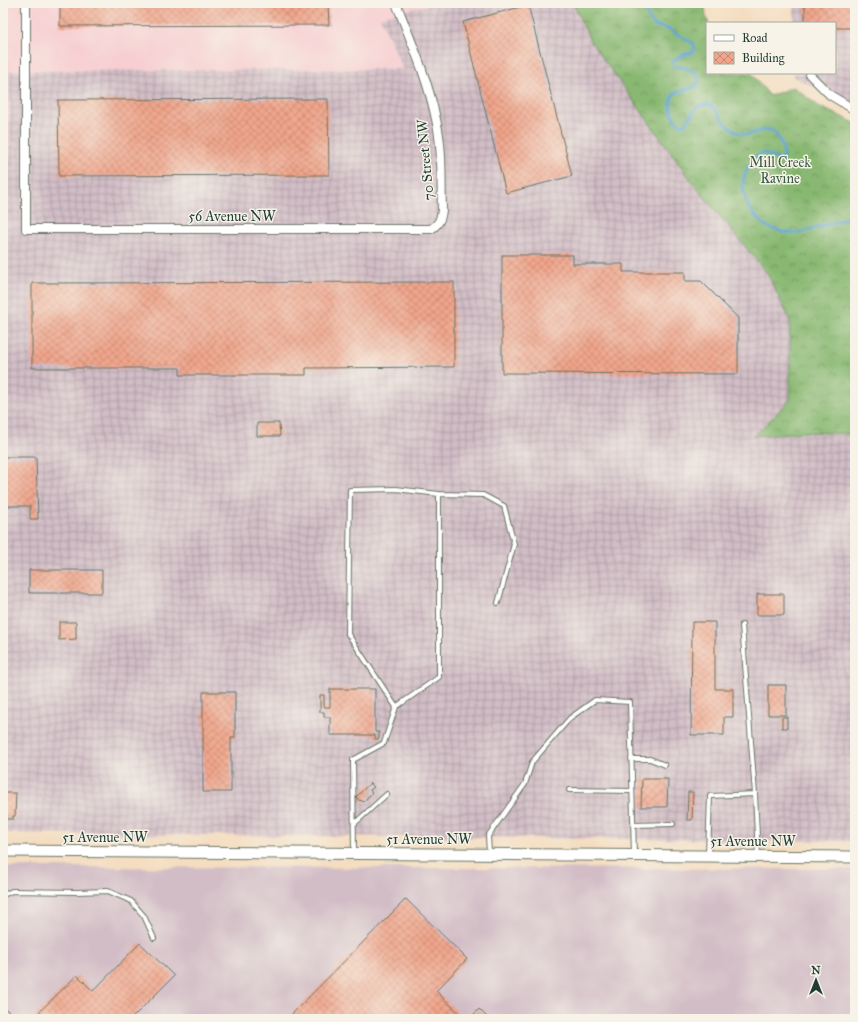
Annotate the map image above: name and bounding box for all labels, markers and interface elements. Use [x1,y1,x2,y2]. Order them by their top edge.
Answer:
legend [706,22,836,74]
text: Road [742,31,768,45]
text: Building [742,51,785,66]
street label: 70 Street NW [413,118,438,201]
park label: Mill Creek Ravine [749,154,811,187]
street label: 56 Avenue NW [189,208,276,225]
street label: 51 Avenue NW [62,829,148,846]
street label: 51 Avenue NW [386,831,472,848]
street label: 51 Avenue NW [710,833,796,850]
north arrow [796,960,836,1000]
text: N [811,964,821,977]

